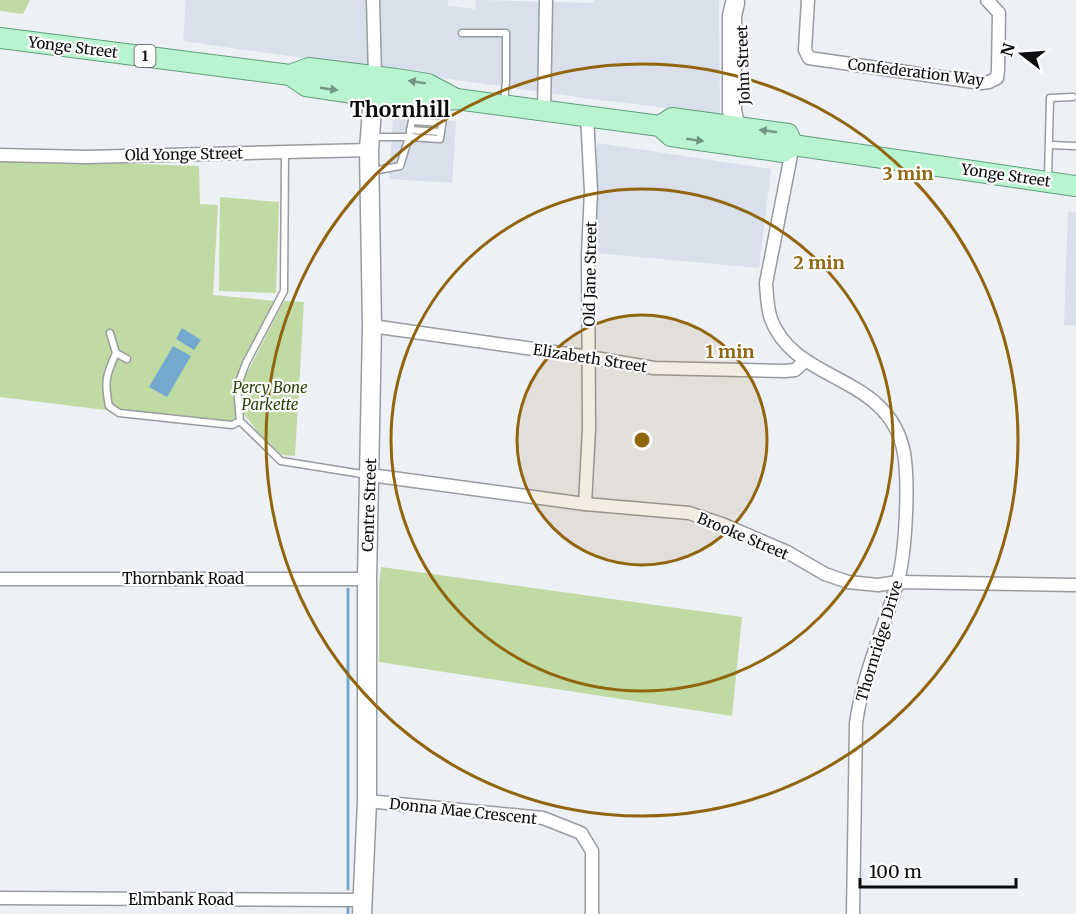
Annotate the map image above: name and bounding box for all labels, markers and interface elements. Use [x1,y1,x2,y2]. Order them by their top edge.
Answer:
north arrow [992,24,1052,84]
street label: John Street [732,25,754,106]
street label: Yonge Street [26,32,119,62]
text: N [996,40,1019,59]
road number: 1 [134,45,156,67]
street label: Confederation Way [847,54,985,90]
one-way arrow [408,78,427,87]
one-way arrow [320,85,339,94]
district label: Thornhill [350,96,450,123]
one-way arrow [758,127,777,136]
one-way arrow [686,135,705,144]
street label: Old Yonge Street [125,143,243,165]
street label: Yonge Street [959,159,1052,191]
text: 3 min [883,162,933,185]
street label: Old Jane Street [580,221,600,327]
text: 2 min [793,251,845,274]
street label: Elizabeth Street [532,340,648,376]
text: 1 min [705,340,755,363]
park label: Percy Bone Parkette [232,378,308,414]
centre of rings [632,430,652,450]
street label: Centre Street [358,458,380,552]
street label: Brooke Street [694,508,792,564]
street label: Thornbank Road [122,569,244,588]
street label: Thornridge Drive [852,578,906,704]
street label: Donna Mae Crescent [388,794,538,828]
scale bar [860,851,1016,889]
text: 100 m [869,860,922,883]
street label: Elmbank Road [128,890,234,909]

